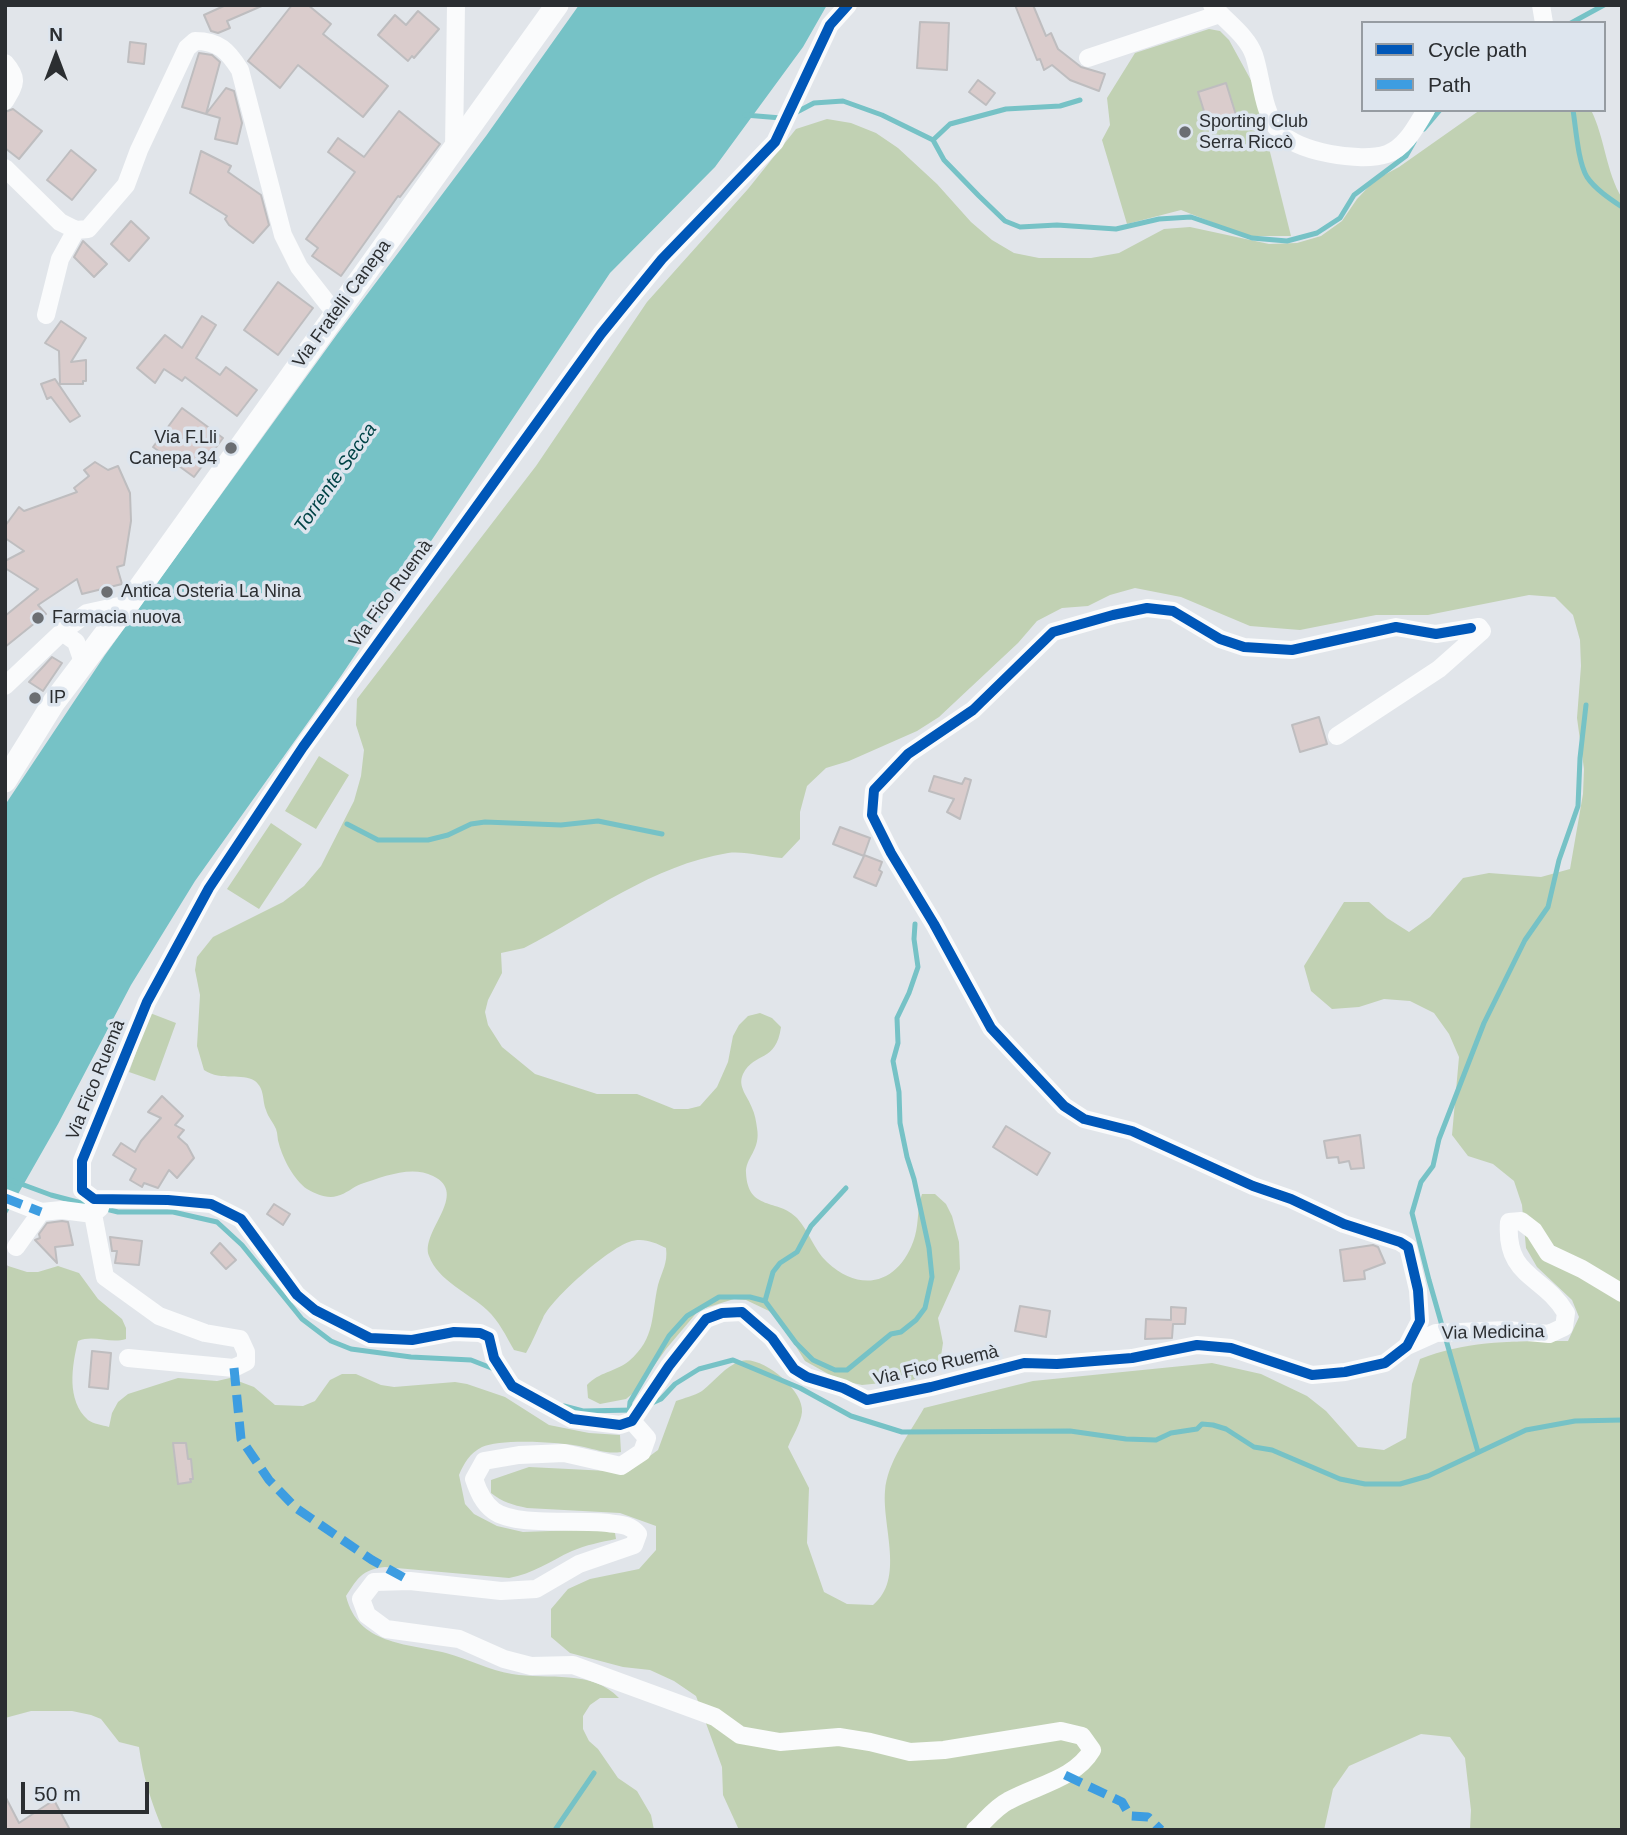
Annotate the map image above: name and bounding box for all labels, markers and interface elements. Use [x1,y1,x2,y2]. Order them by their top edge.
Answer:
north arrow [21,21,91,91]
legend [1361,21,1606,112]
text: N [49,24,63,45]
text: Cycle path [1428,38,1527,61]
text: Path [1428,73,1471,96]
place label: Sporting Club Serra Riccò [1199,111,1308,154]
marker: Sporting Club Serra Riccò [1177,124,1193,140]
street label: Via Fratelli Canepa [288,236,396,372]
water label: Torrente Secca [290,419,382,537]
place label: Via F.Lli Canepa 34 [129,427,217,470]
marker: Via F.Lli Canepa 34 [223,440,239,456]
street label: Via Fico Ruemà [345,536,437,652]
place label: Antica Osteria La Nina [121,581,301,603]
marker: Antica Osteria La Nina [99,584,115,600]
place label: Farmacia nuova [52,607,181,629]
marker: Farmacia nuova [30,610,46,626]
place label: IP [49,687,66,709]
marker: IP [27,690,43,706]
street label: Via Fico Ruemà [62,1017,130,1143]
street label: Via Medicina [1441,1321,1545,1345]
street label: Via Fico Ruemà [871,1341,1001,1391]
scale bar [24,1769,152,1813]
text: 50 m [34,1782,81,1805]

